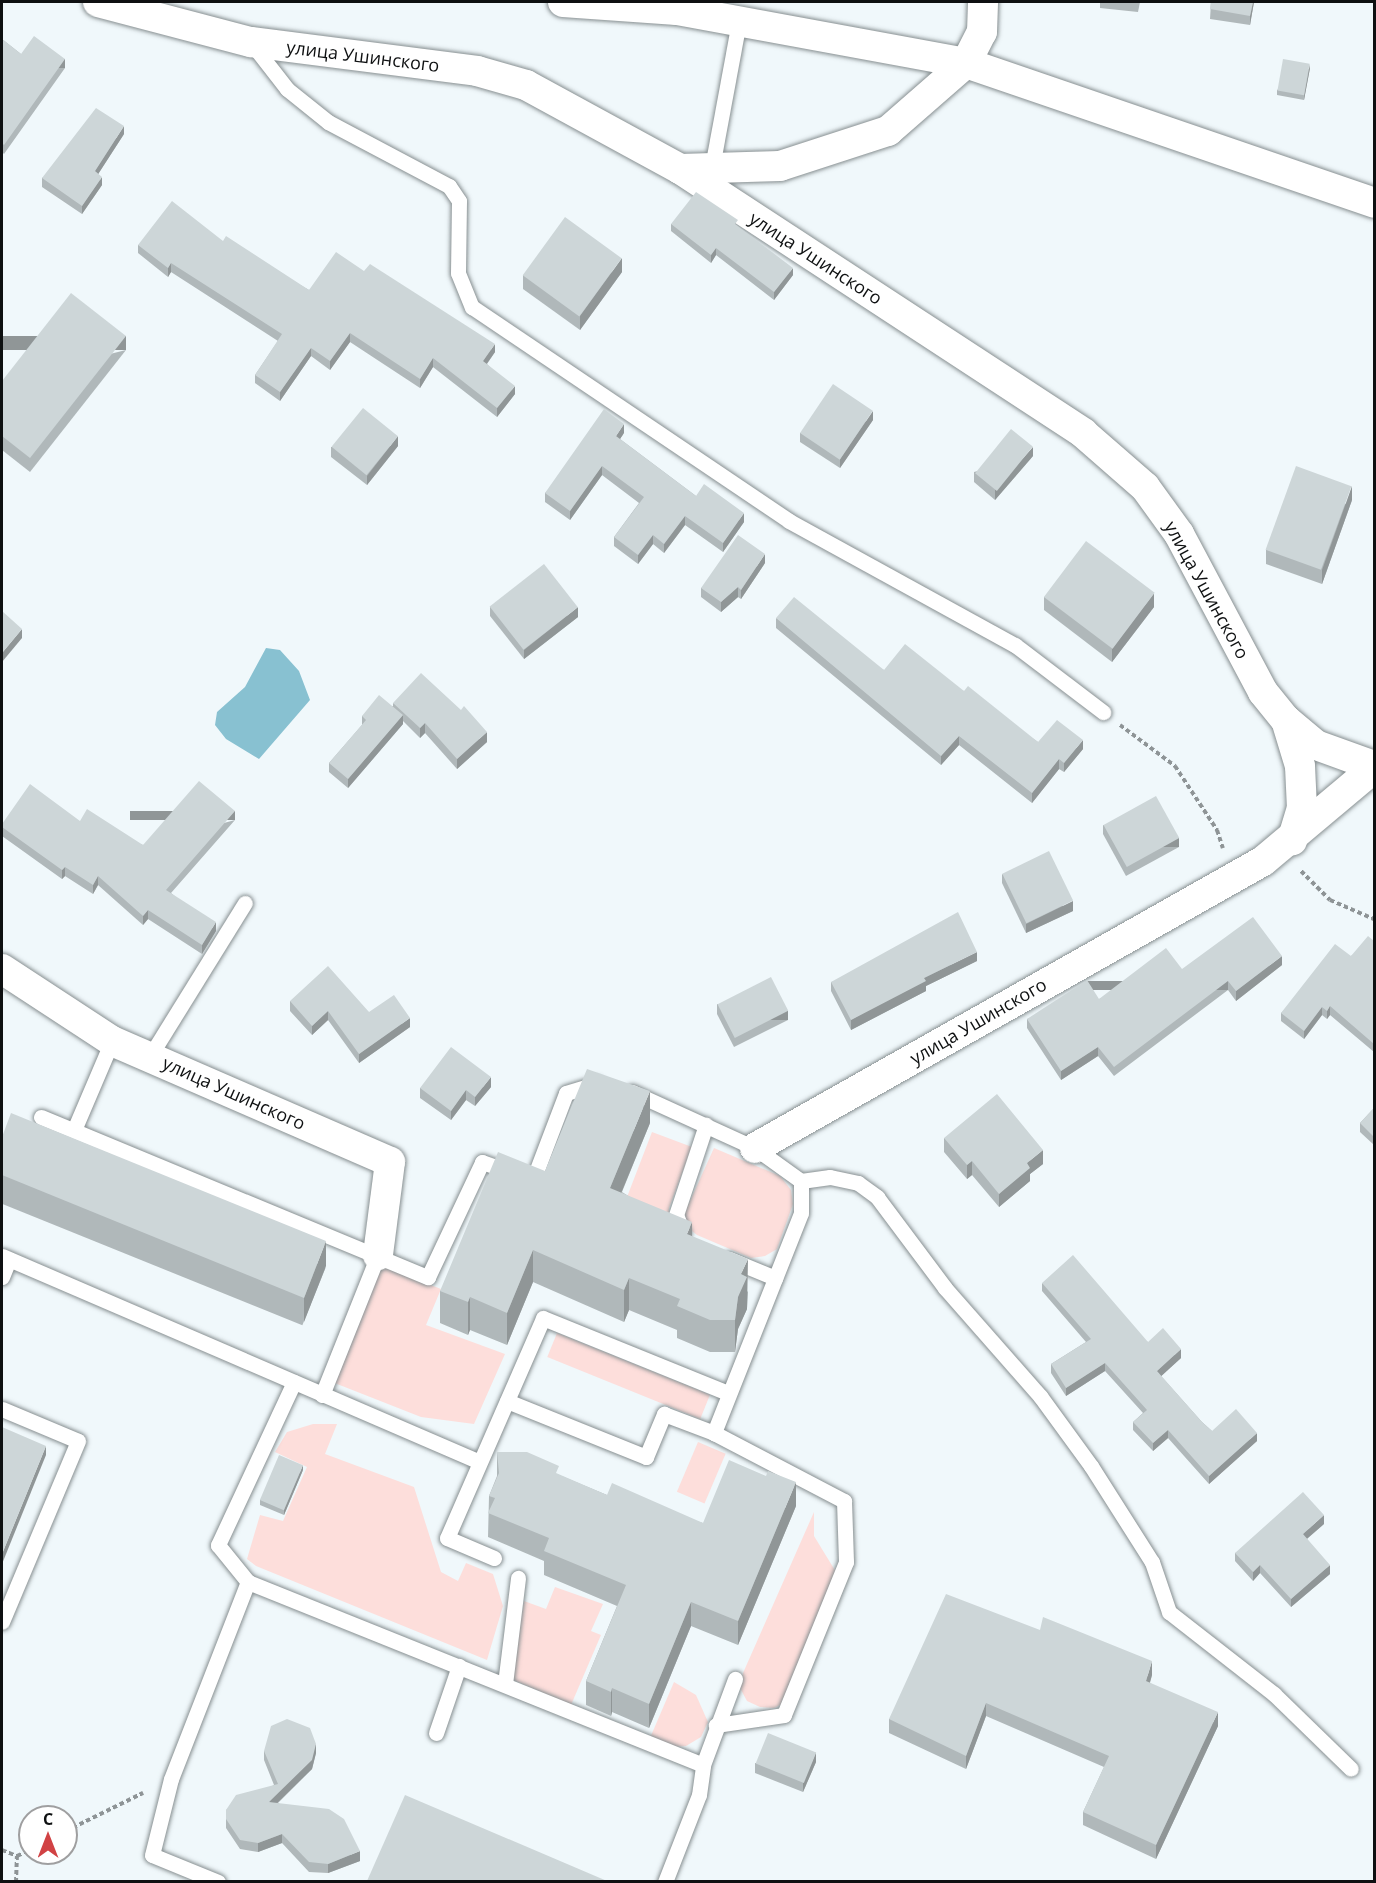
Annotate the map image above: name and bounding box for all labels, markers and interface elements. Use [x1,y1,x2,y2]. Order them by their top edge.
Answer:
street label: улица Ушинского [285,36,441,76]
street label: улица Ушинского [746,207,886,309]
street label: улица Ушинского [1160,517,1254,663]
street label: улица Ушинского [906,973,1050,1069]
street label: улица Ушинского [159,1052,309,1134]
north arrow [18,1805,78,1865]
text: С [43,1808,53,1830]

